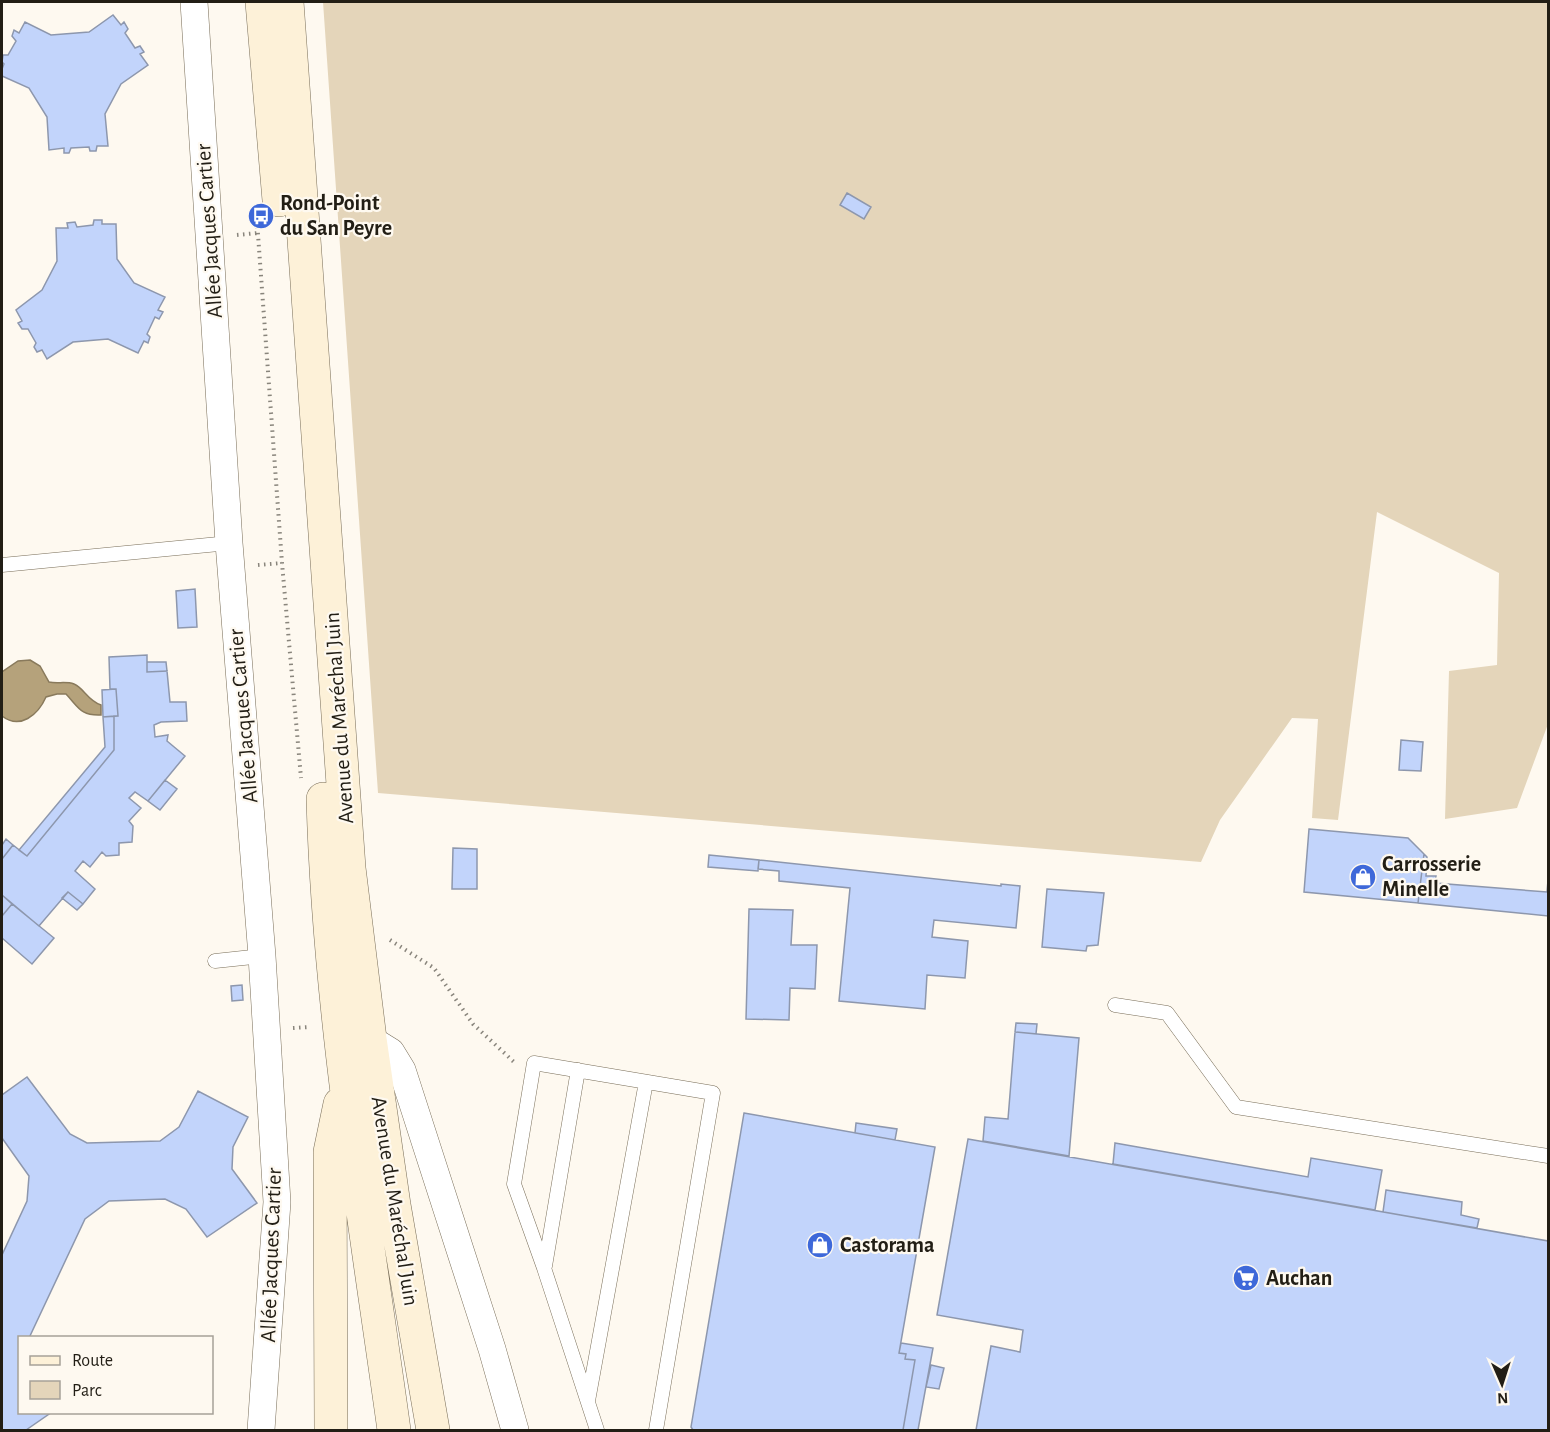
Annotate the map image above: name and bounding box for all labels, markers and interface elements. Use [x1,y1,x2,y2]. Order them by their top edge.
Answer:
street label: Allée Jacques Cartier [192,143,226,319]
place label: Rond-Point du San Peyre [280,192,392,240]
bus stop icon: Rond-Point du San Peyre [246,201,276,231]
street label: Avenue du Maréchal Juin [321,612,357,824]
street label: Allée Jacques Cartier [224,628,262,804]
place label: Carrosserie Minelle [1382,853,1481,900]
shop icon: Carrosserie Minelle [1348,862,1378,892]
street label: Avenue du Maréchal Juin [368,1095,422,1307]
street label: Allée Jacques Cartier [257,1167,285,1343]
shop icon: Castorama [805,1230,835,1260]
place label: Castorama [840,1234,935,1256]
supermarket icon: Auchan [1231,1263,1261,1293]
place label: Auchan [1266,1267,1332,1289]
legend [18,1336,213,1414]
text: Route [72,1352,113,1370]
north arrow [1472,1354,1532,1414]
text: Parc [72,1382,102,1400]
text: N [1497,1390,1509,1406]

